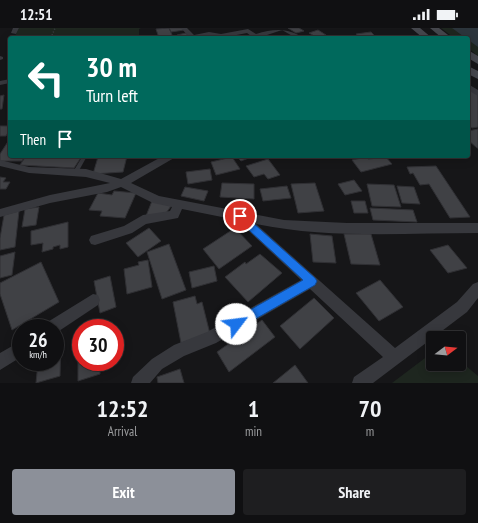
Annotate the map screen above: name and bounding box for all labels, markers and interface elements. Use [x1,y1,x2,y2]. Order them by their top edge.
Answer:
text: 12:51 [20,5,52,24]
text: 30 m [86,48,137,85]
icon: left [20,52,72,104]
text: Turn left [86,84,138,107]
icon: arrive [54,128,76,150]
text: Then [20,130,46,149]
pin [223,199,257,233]
icon: arrive [229,205,251,227]
position arrow [215,303,257,345]
speed limit sign: 30 [72,319,124,371]
text: 26 [28,327,48,353]
north arrow [426,331,466,371]
map controls [426,331,466,371]
text: km/h [29,348,47,361]
text: 12:52 [97,393,148,424]
text: 1 [248,393,259,424]
text: 70 [359,393,381,424]
text: Arrival [108,423,137,440]
text: min [245,423,262,440]
text: m [366,423,374,440]
button: Exit [12,469,235,515]
button: Share [243,469,466,515]

